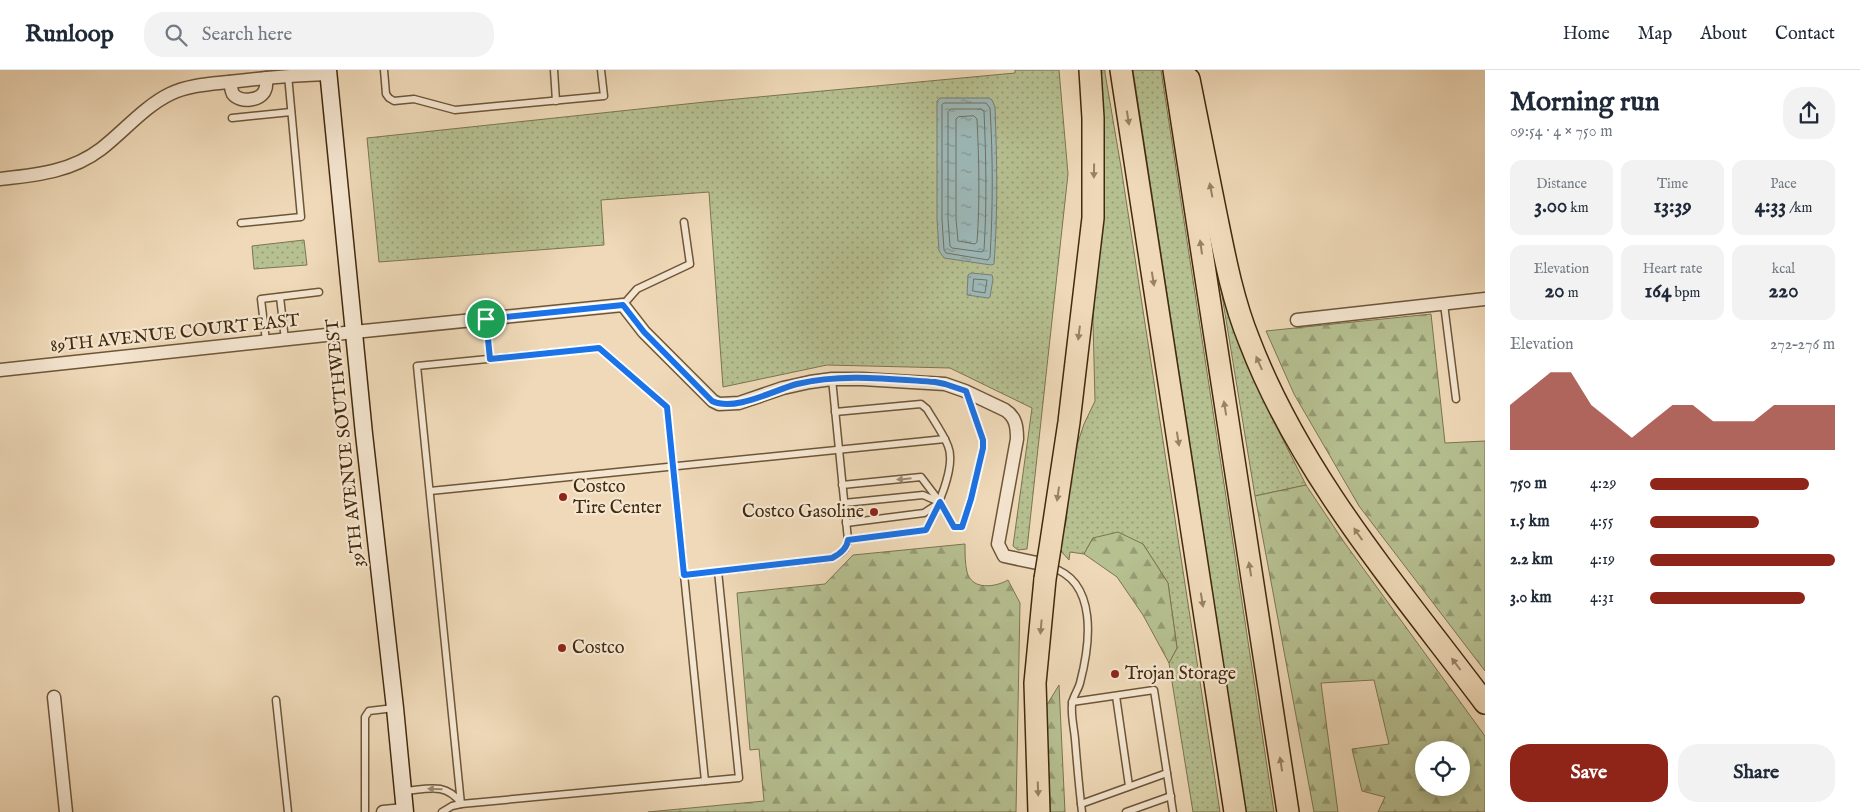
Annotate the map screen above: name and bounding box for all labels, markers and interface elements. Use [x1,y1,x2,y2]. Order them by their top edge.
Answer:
search box [144,12,494,57]
text: Runloop [25,19,114,50]
icon: search [162,21,190,49]
text: Search here [202,23,292,47]
text: Home [1563,23,1610,46]
text: Map [1638,23,1672,46]
text: About [1700,23,1747,46]
text: Contact [1775,23,1835,46]
text: Morning run [1510,85,1660,120]
button: share [1783,87,1835,139]
one-way arrow [1124,111,1132,127]
text: 09:54 · 4 × 750 m [1510,122,1613,142]
one-way arrow [1090,163,1098,179]
text: Distance [1536,175,1587,193]
text: Time [1657,175,1688,193]
text: Pace [1770,175,1797,193]
one-way arrow [1207,182,1215,198]
text: 3.00 [1534,193,1567,220]
text: 13:39 [1653,193,1692,220]
text: 4:33 [1755,193,1786,220]
text: km [1567,199,1589,217]
text: /km [1786,199,1812,217]
one-way arrow [1196,239,1204,255]
text: Elevation [1534,260,1589,278]
text: Heart rate [1643,260,1702,278]
text: kcal [1772,260,1795,278]
one-way arrow [1149,271,1157,287]
text: 20 [1544,278,1565,305]
text: 164 [1645,278,1672,305]
text: 220 [1768,278,1799,305]
text: m [1565,284,1579,302]
text: bpm [1672,284,1700,302]
pin [465,298,507,340]
icon: arrive [472,305,500,333]
street label: 89TH AVENUE COURT EAST [49,309,301,359]
street label: 39TH AVENUE SOUTHWEST [322,318,370,568]
one-way arrow [1075,325,1083,341]
text: Elevation [1510,335,1573,355]
text: 272–276 m [1770,335,1835,355]
one-way arrow [1255,356,1263,370]
one-way arrow [1221,400,1229,416]
one-way arrow [1174,432,1182,448]
text: 750 m [1510,474,1547,494]
text: 4:29 [1590,474,1617,494]
one-way arrow [896,475,912,483]
place label: Costco Tire Center [573,476,662,520]
one-way arrow [1054,486,1062,502]
marker: Costco Tire Center [557,491,569,503]
place label: Costco Gasoline [742,501,864,524]
marker: Costco Gasoline [868,506,880,518]
text: 1.5 km [1510,512,1550,532]
text: 4:55 [1590,512,1614,532]
one-way arrow [1353,527,1363,541]
text: 2.2 km [1510,550,1553,570]
text: 4:19 [1590,550,1615,570]
one-way arrow [1246,560,1254,576]
text: 3.0 km [1510,588,1552,608]
text: 4:31 [1590,588,1614,608]
one-way arrow [1199,592,1207,608]
one-way arrow [1036,619,1044,635]
place label: Costco [572,637,625,660]
marker: Costco [556,642,568,654]
one-way arrow [1450,658,1461,671]
place label: Trojan Storage [1125,663,1236,686]
marker: Trojan Storage [1109,668,1121,680]
map controls [1415,741,1470,796]
button: locate [1415,741,1470,796]
button: Save [1510,744,1668,802]
button: Share [1678,744,1835,802]
one-way arrow [1276,755,1284,771]
one-way arrow [1035,782,1043,798]
one-way arrow [427,785,443,793]

